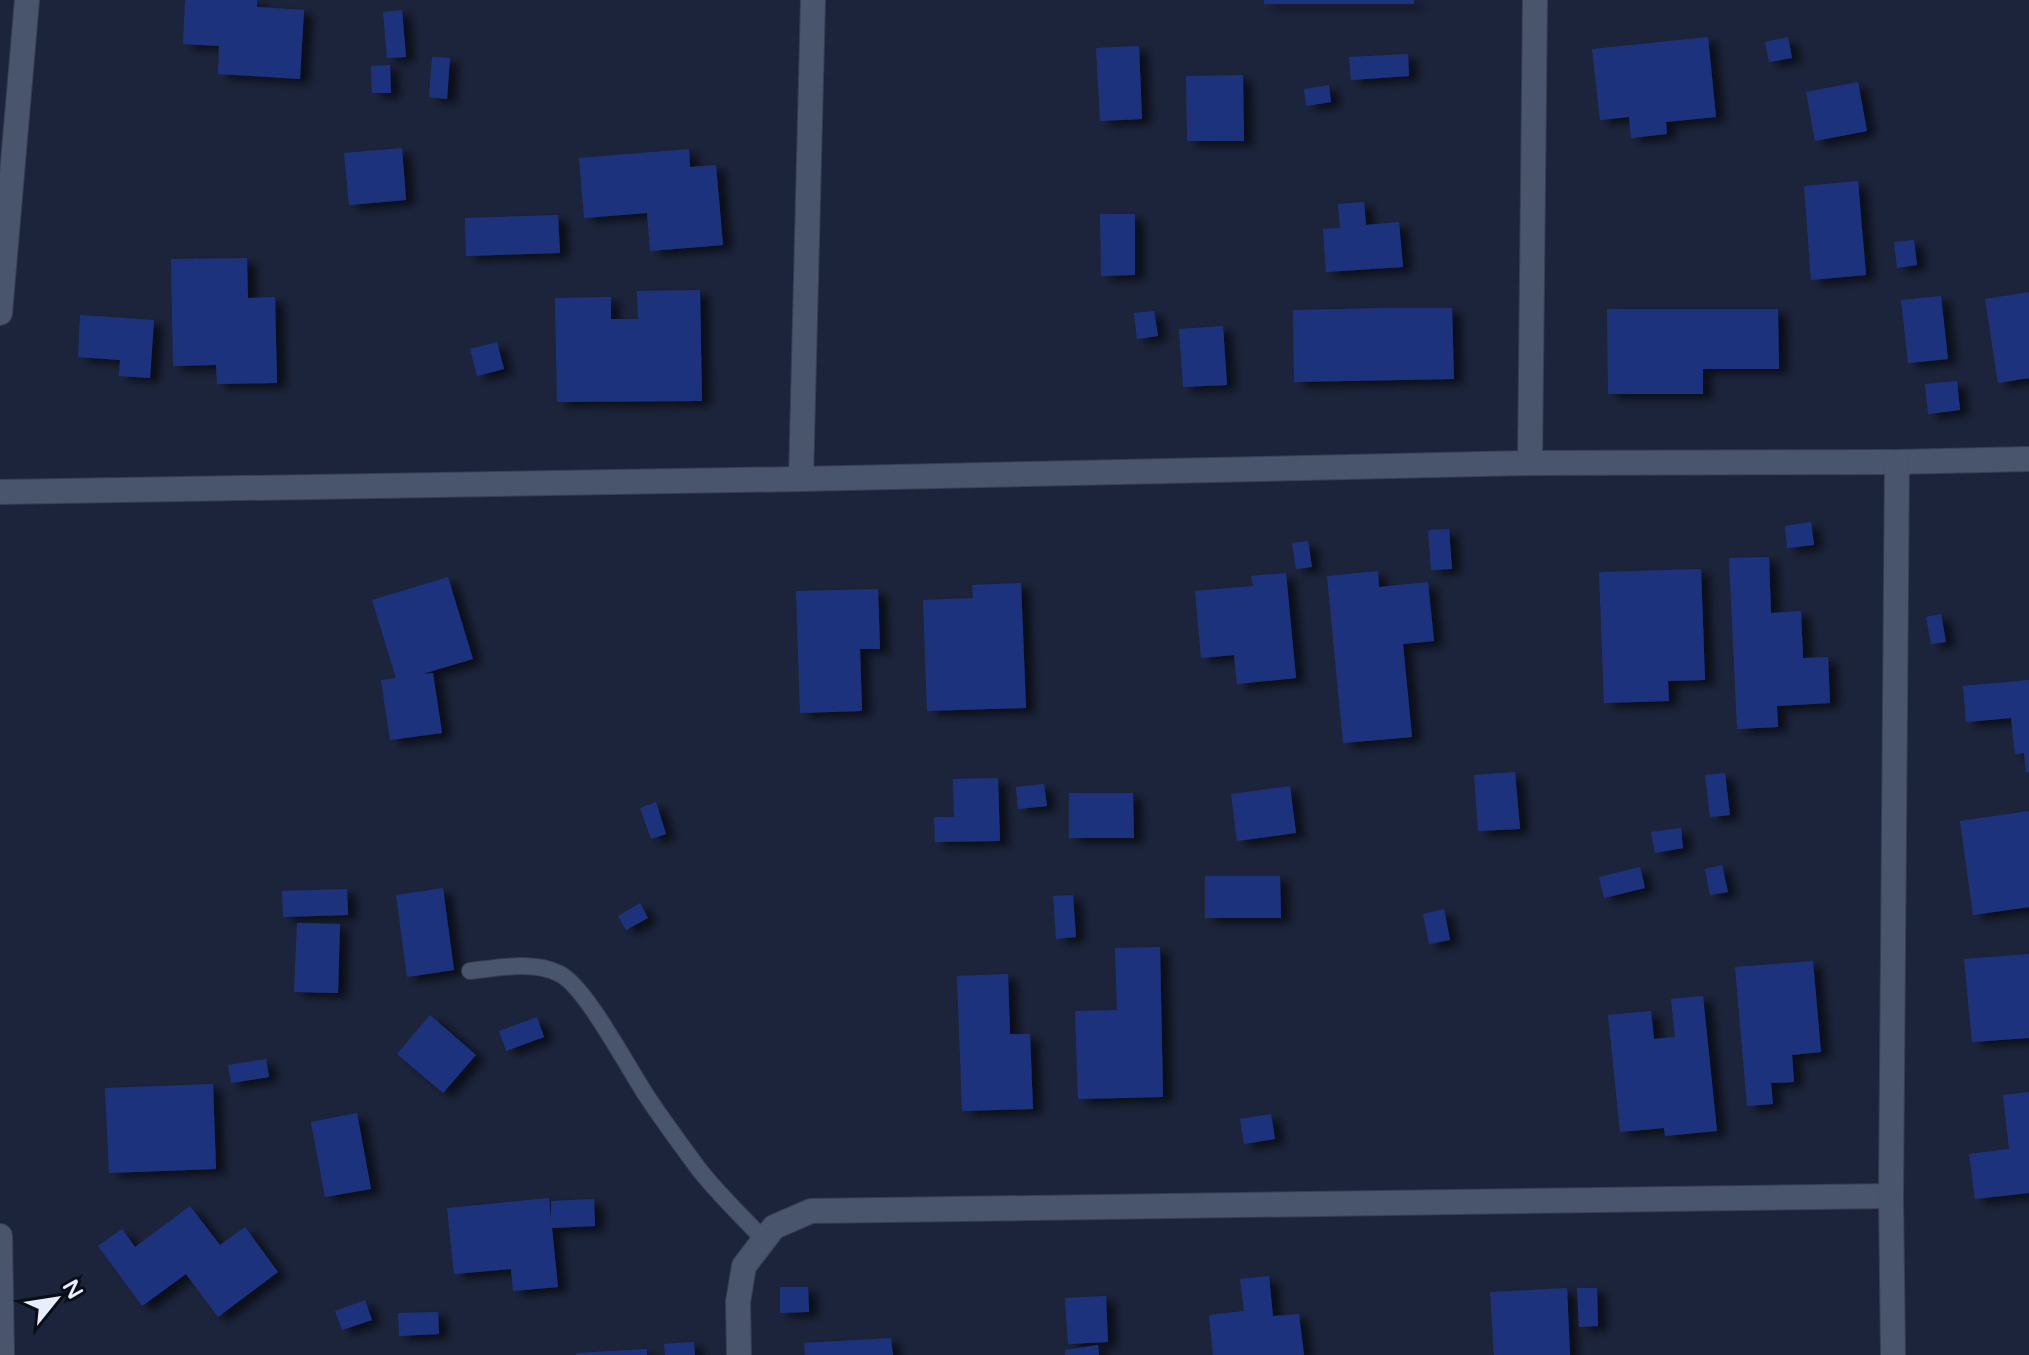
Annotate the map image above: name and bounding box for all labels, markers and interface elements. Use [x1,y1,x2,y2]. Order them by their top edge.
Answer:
north arrow [16,1259,96,1339]
text: N [57,1275,88,1304]

